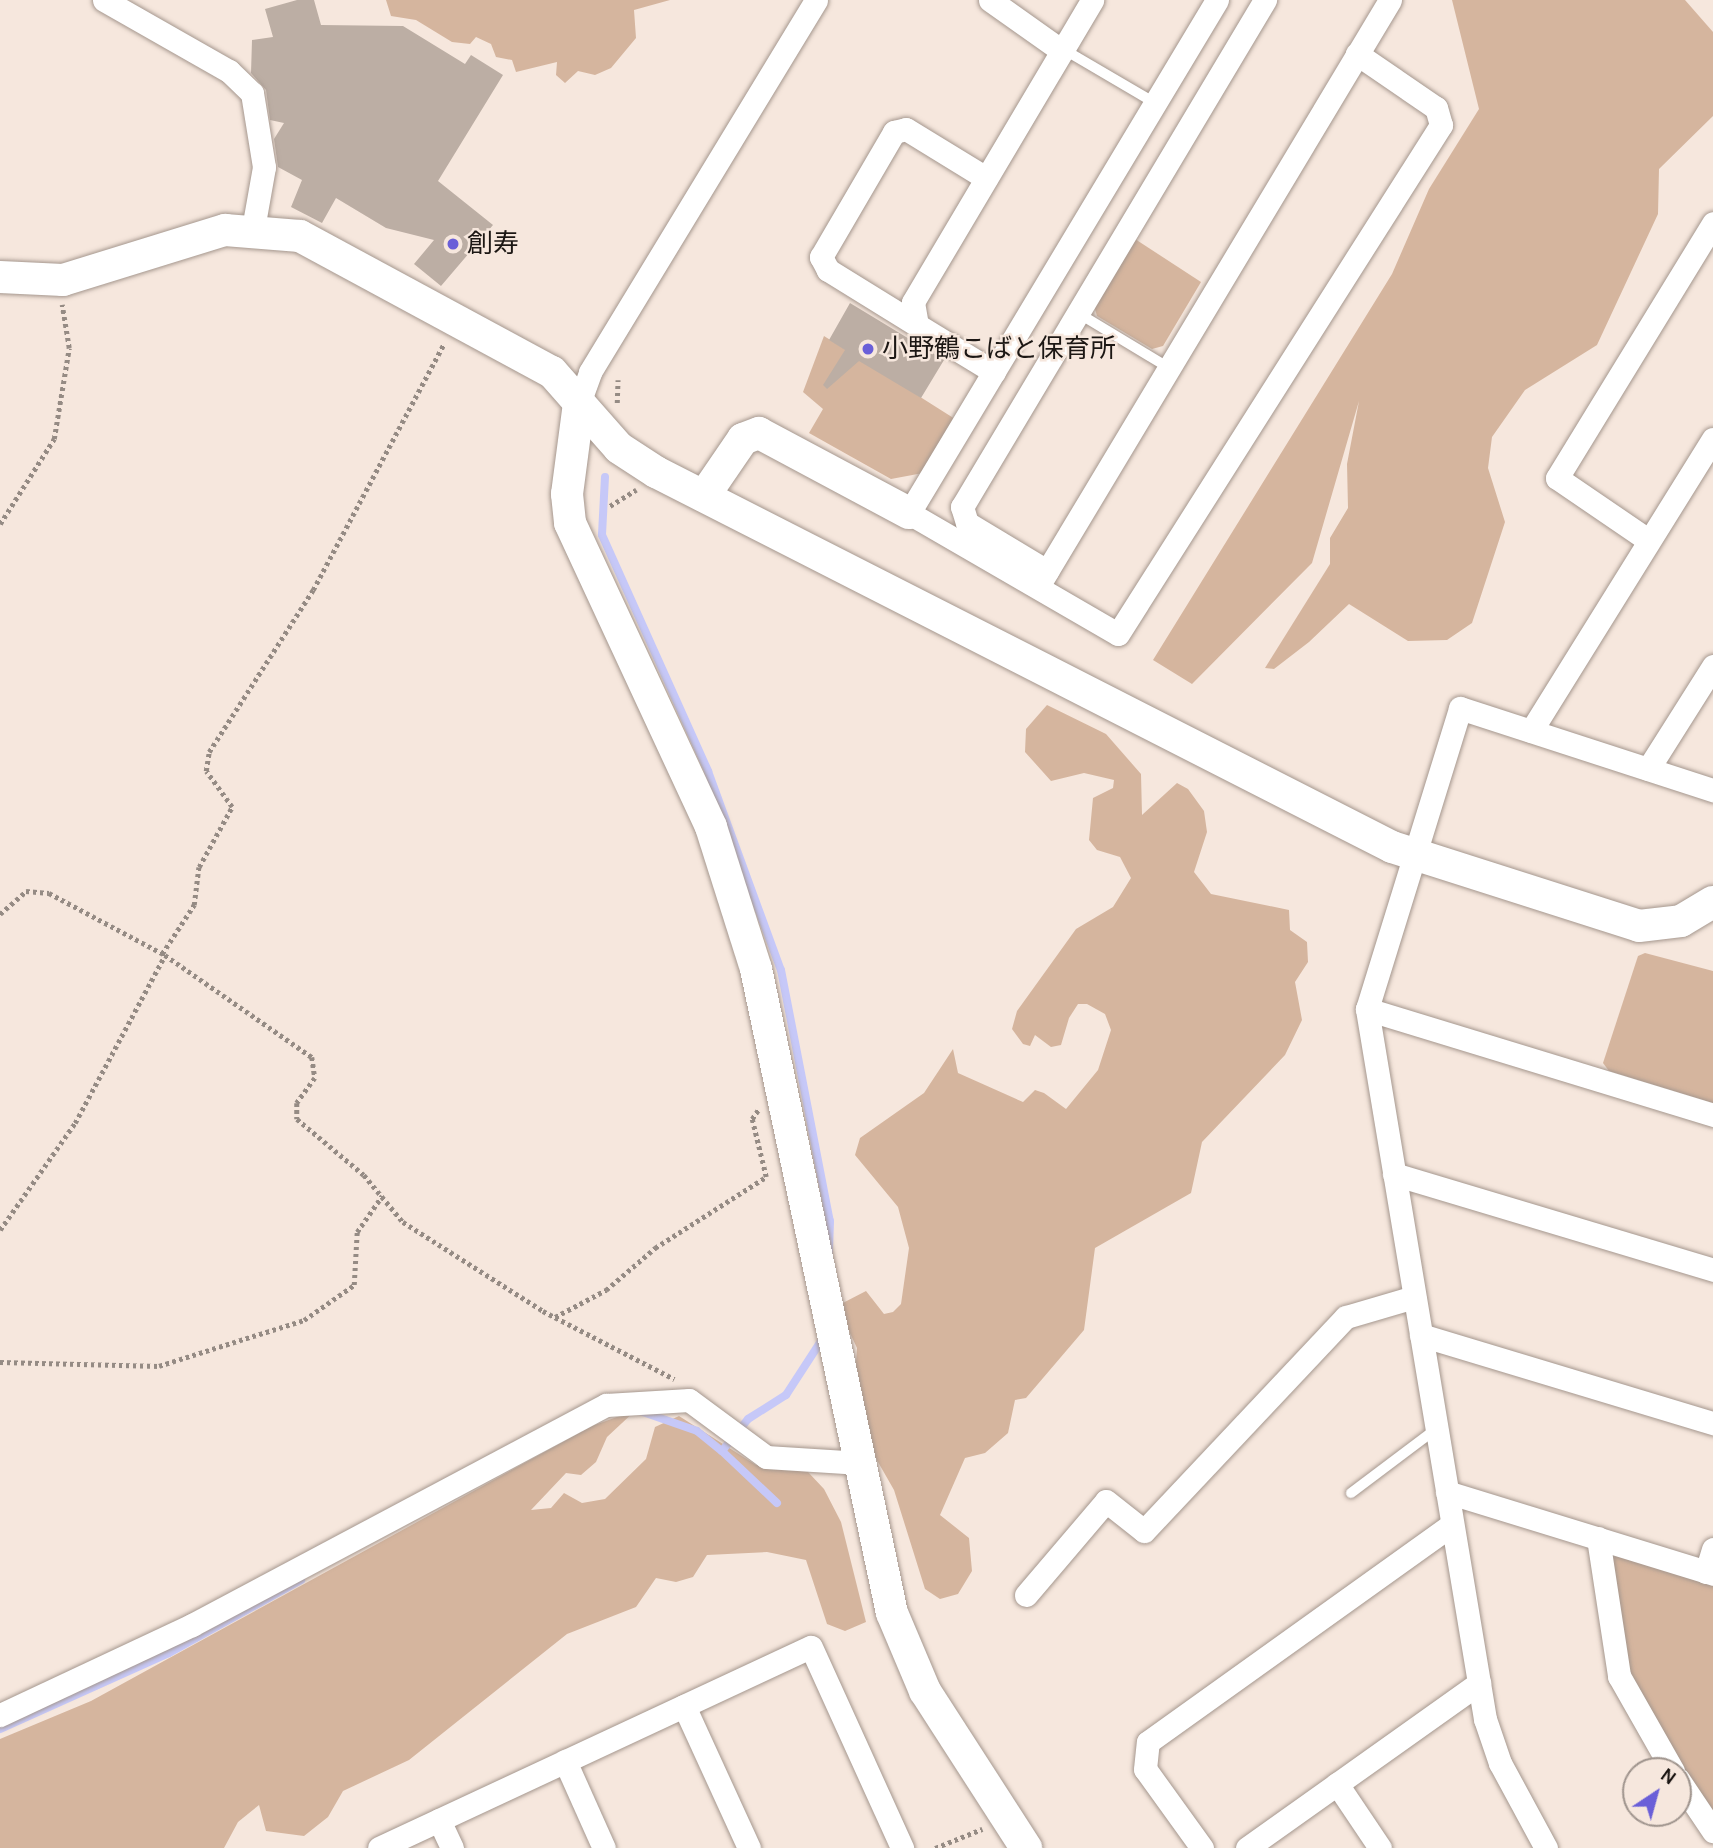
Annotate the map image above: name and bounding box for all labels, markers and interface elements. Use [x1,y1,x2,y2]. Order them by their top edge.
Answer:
place label: 創寿 [467,228,519,260]
marker: 創寿 [445,236,461,252]
place label: 小野鶴こばと保育所 [882,333,1116,365]
marker: 小野鶴こばと保育所 [860,341,876,357]
north arrow [1622,1757,1692,1827]
text: N [1656,1764,1680,1790]

